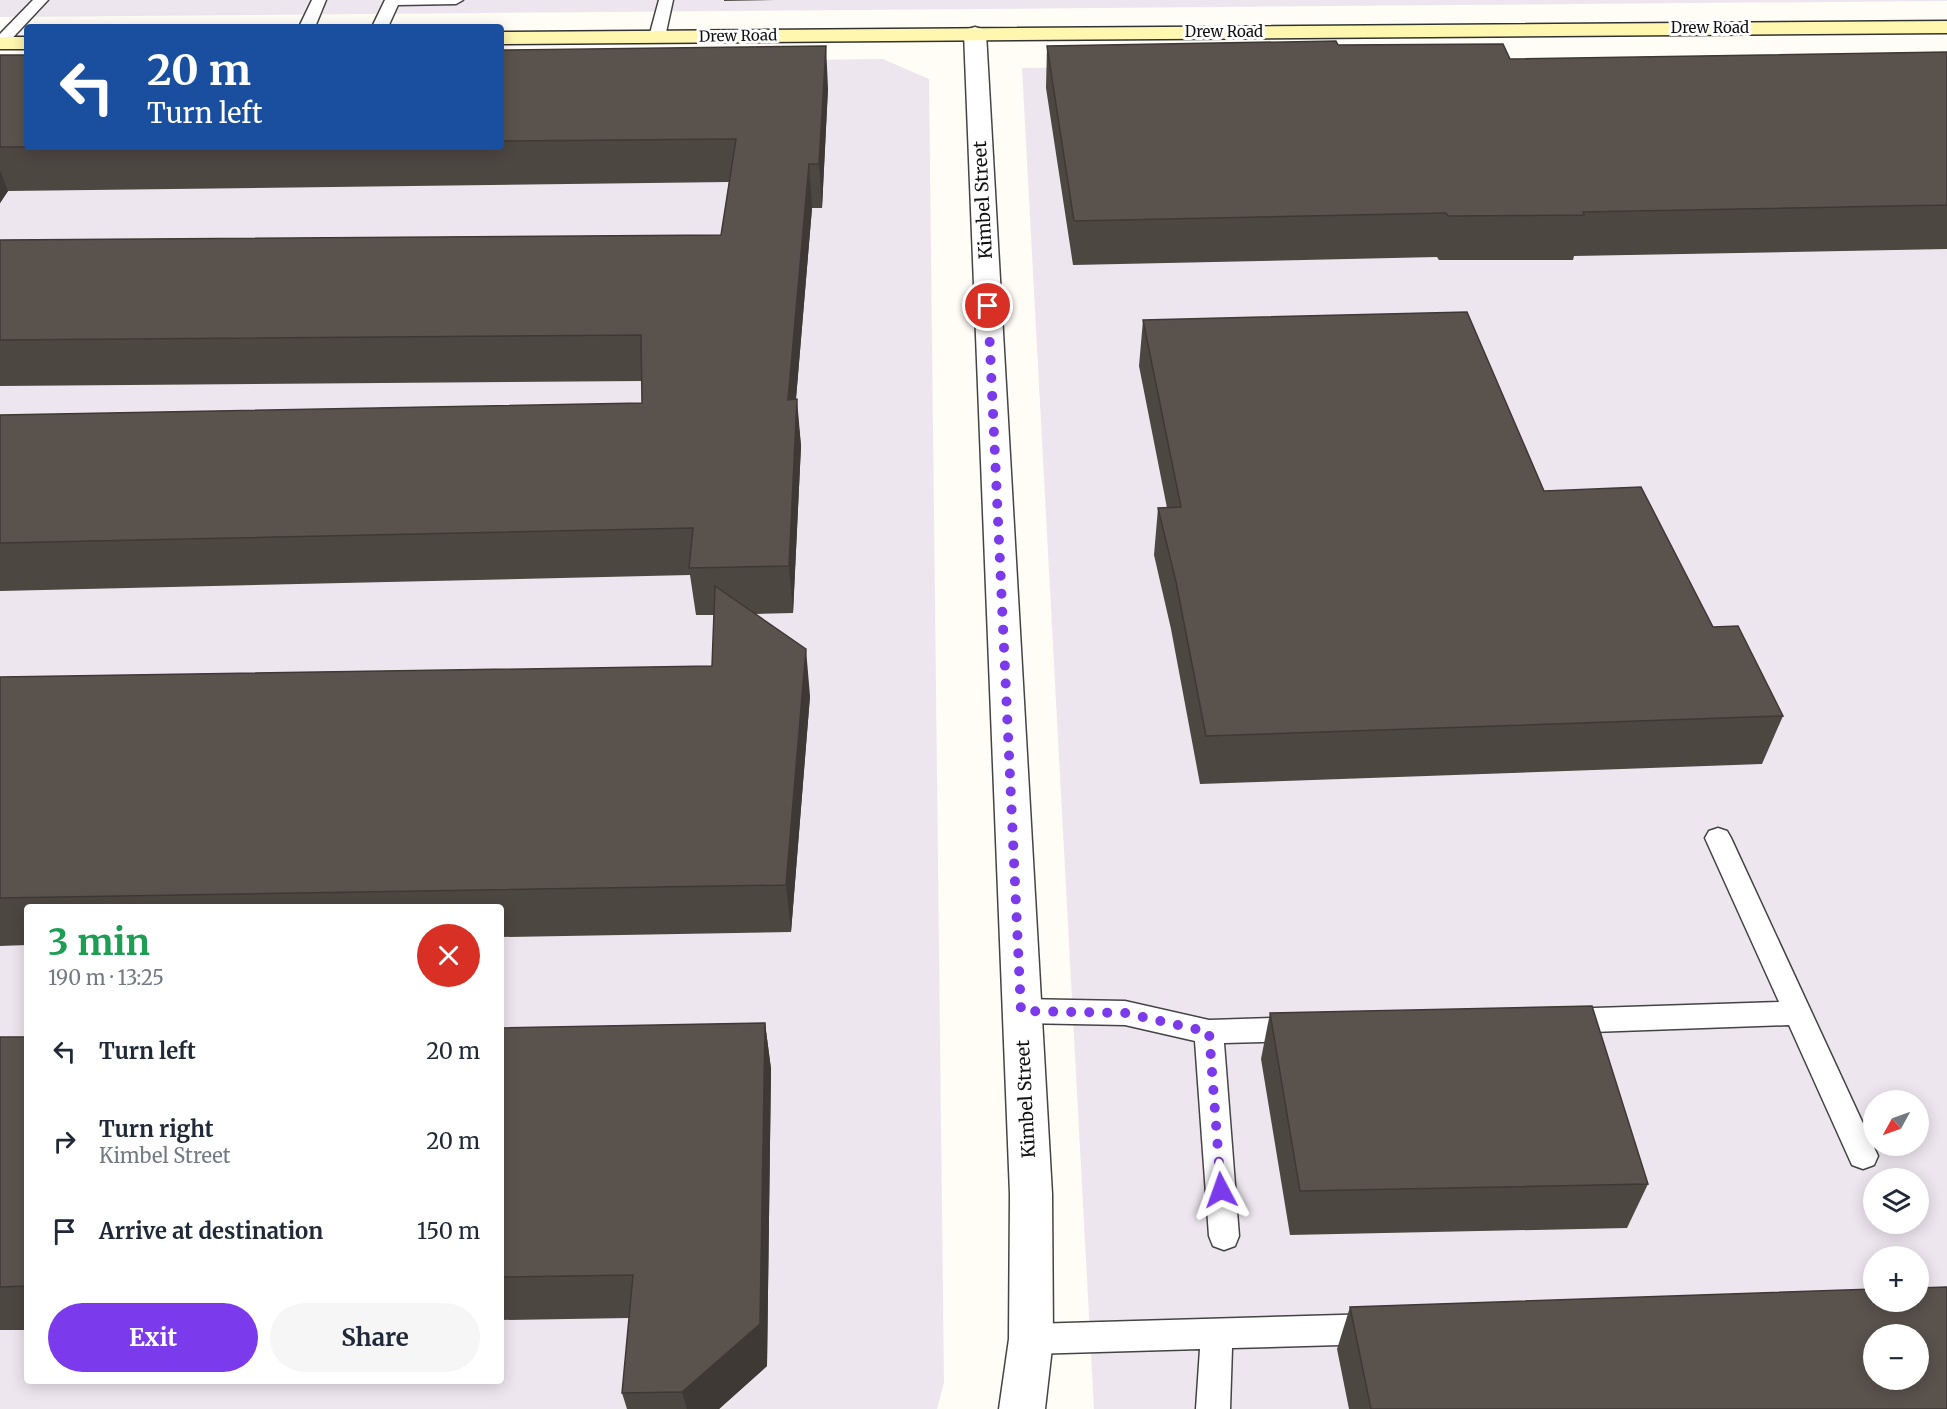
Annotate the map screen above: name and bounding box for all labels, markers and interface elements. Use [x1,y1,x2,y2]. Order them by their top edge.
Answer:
street label: Drew Road [1671,18,1749,37]
street label: Drew Road [1185,22,1263,41]
street label: Drew Road [699,25,777,46]
text: 20 m [147,44,251,96]
icon: left [48,48,126,126]
text: Turn left [147,96,262,130]
street label: Kimbel Street [968,140,997,260]
pin [962,280,1013,331]
icon: arrive [971,289,1004,322]
text: 3 min [48,920,150,965]
button: close [417,924,480,987]
text: 190 m · 13:25 [48,965,164,990]
icon: left [48,1035,81,1068]
text: Turn left [99,1037,196,1065]
text: 20 m [426,1037,480,1065]
street label: Kimbel Street [1011,1039,1040,1159]
north arrow [1863,1090,1929,1156]
map controls [1863,1090,1929,1390]
text: Turn right [99,1115,213,1143]
icon: right [48,1125,81,1158]
text: 20 m [426,1127,480,1155]
text: Kimbel Street [99,1143,231,1168]
position arrow [1189,1158,1253,1222]
button: layers [1863,1168,1929,1234]
icon: arrive [48,1215,81,1248]
text: Arrive at destination [99,1217,323,1245]
text: 150 m [417,1217,480,1245]
button: + [1863,1246,1929,1312]
button: Exit [48,1303,258,1372]
button: Share [270,1303,480,1372]
button: − [1863,1324,1929,1390]

